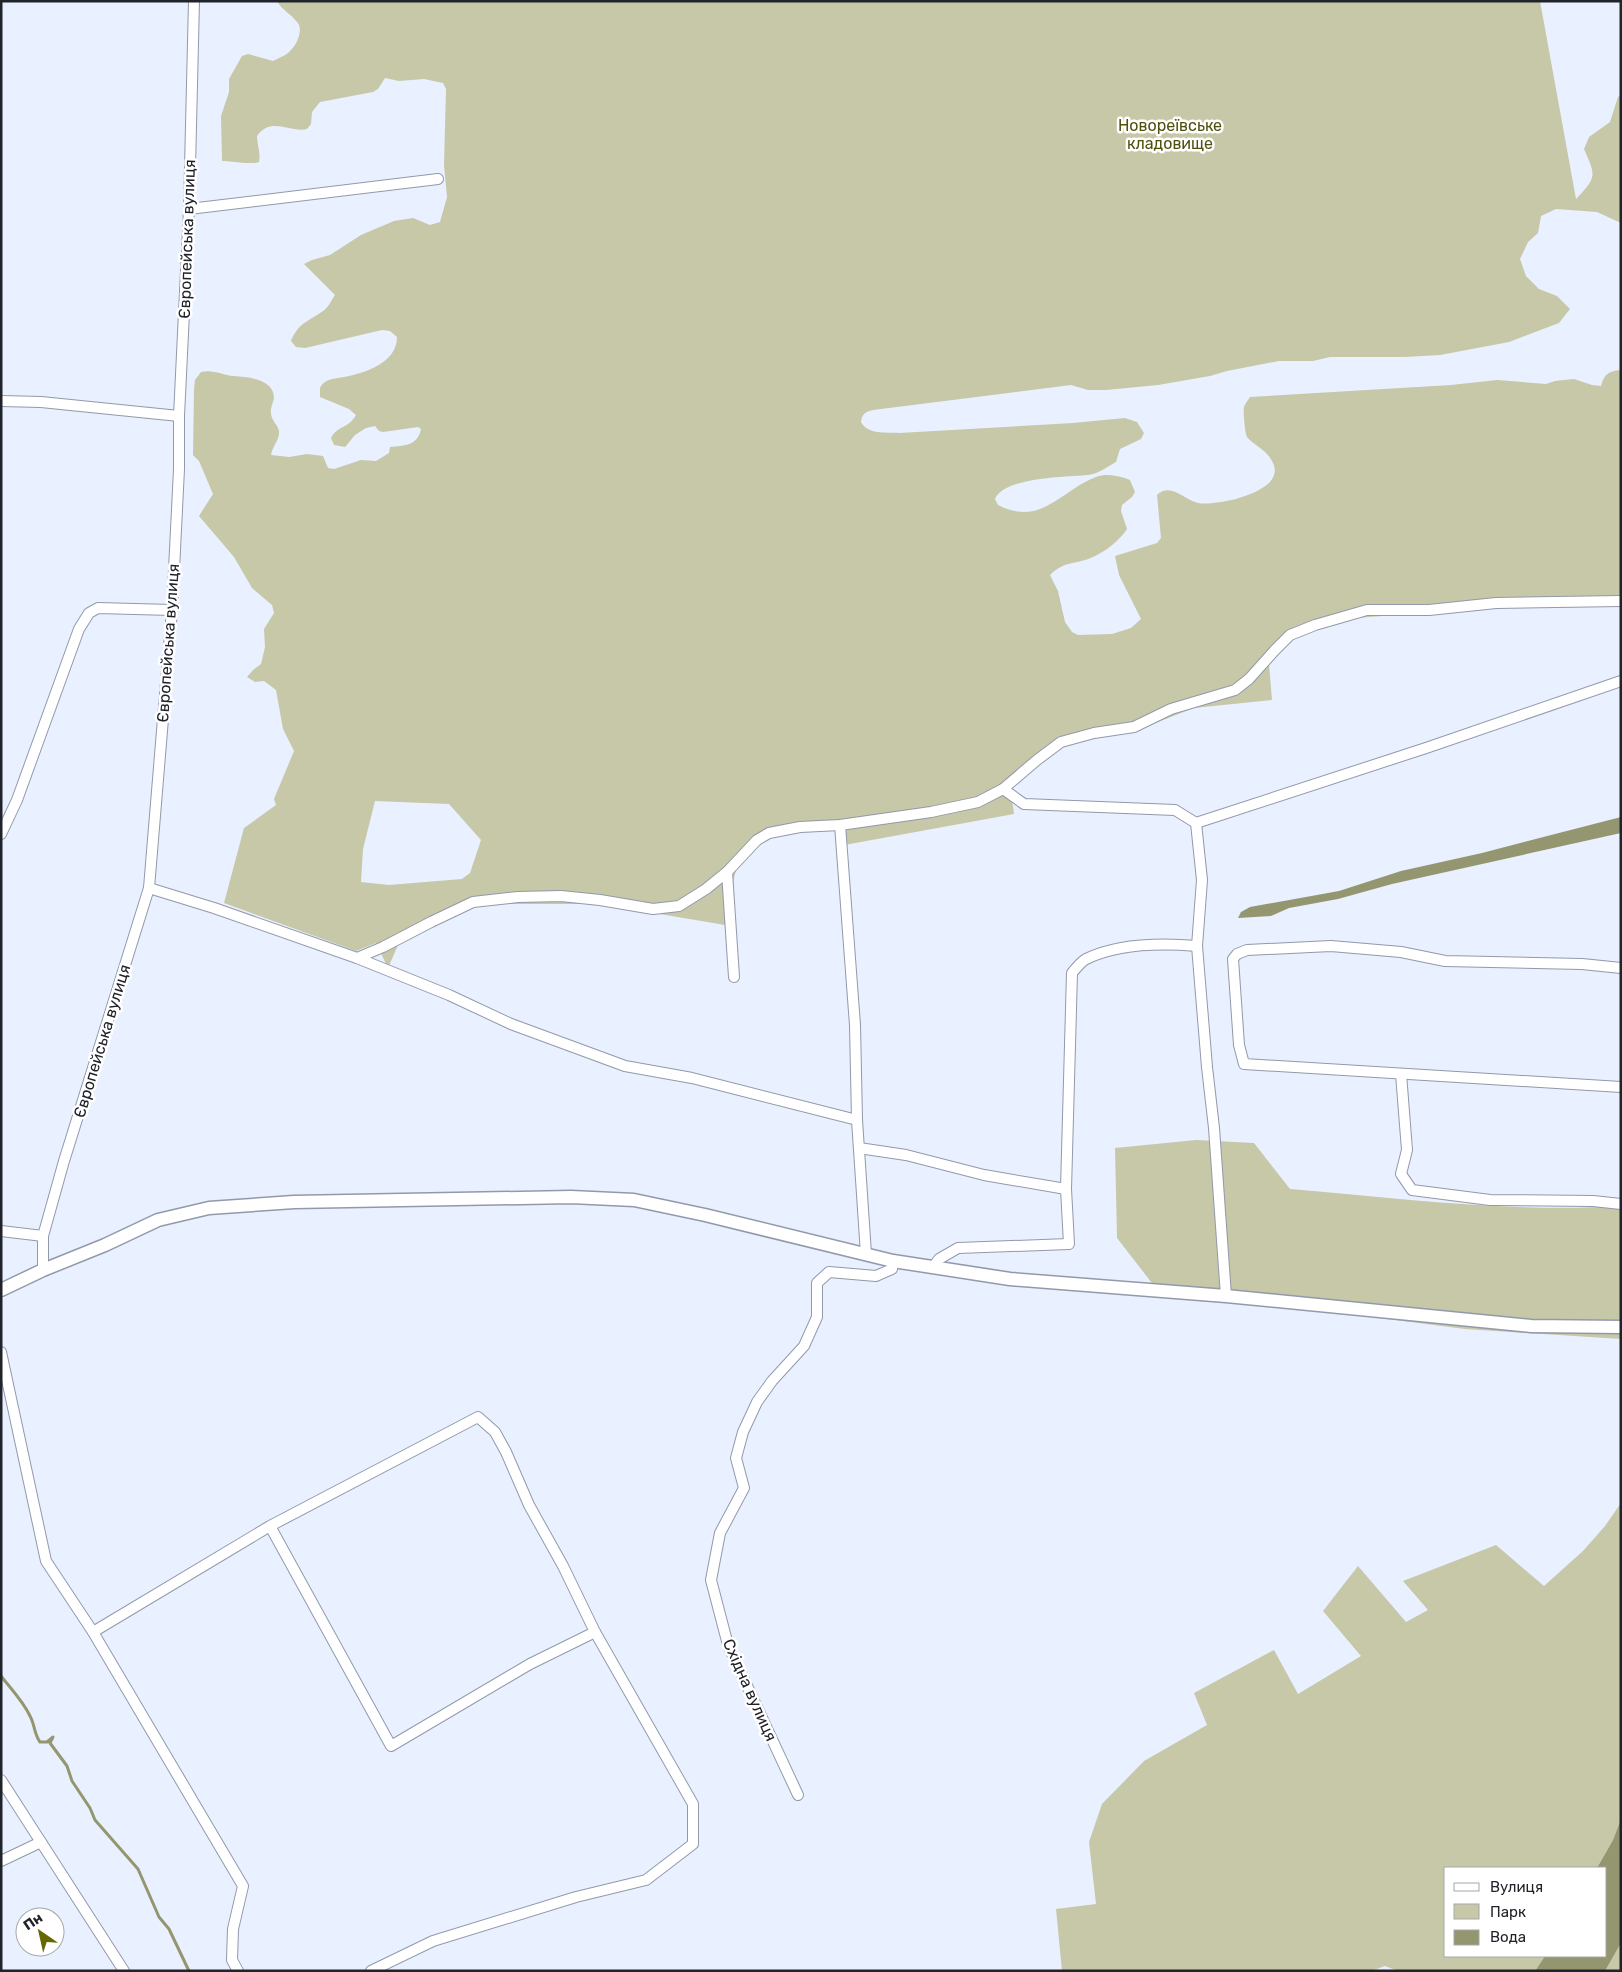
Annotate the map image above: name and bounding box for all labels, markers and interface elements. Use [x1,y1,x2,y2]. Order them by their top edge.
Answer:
park label: Новореївське кладовище [1118,116,1222,153]
street label: Європейська вулиця [175,159,199,319]
street label: Європейська вулиця [153,563,183,723]
street label: Європейська вулиця [70,962,134,1120]
street label: Східна вулиця [719,1636,781,1744]
legend [1444,1867,1607,1957]
text: Вулиця [1490,1878,1543,1896]
text: Парк [1490,1903,1526,1921]
north arrow [15,1907,65,1957]
text: Пн [20,1909,46,1934]
text: Вода [1490,1928,1526,1946]

